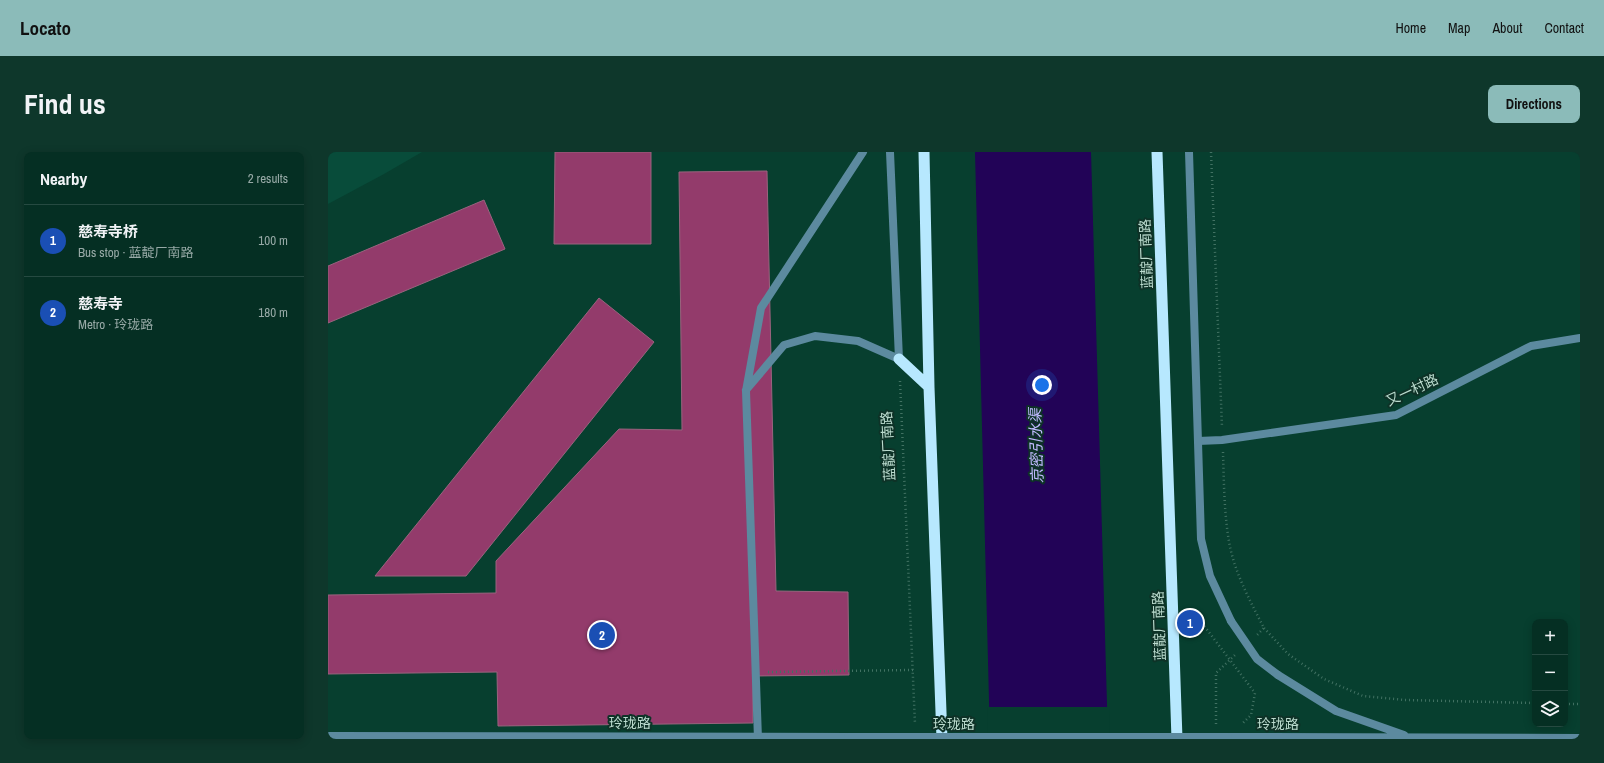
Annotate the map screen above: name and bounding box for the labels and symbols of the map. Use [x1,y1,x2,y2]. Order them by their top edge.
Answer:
street label: 蓝靛厂南路 [1136,219,1156,289]
street label: 又一村路 [1383,370,1441,410]
your location [1032,375,1052,395]
water label: 京密引水渠 [1024,406,1048,484]
street label: 蓝靛厂南路 [877,411,899,481]
street label: 蓝靛厂南路 [1149,591,1169,661]
pin: 1 [1177,608,1203,638]
pin: 2 [589,620,615,650]
street label: 玲珑路 [609,714,651,732]
street label: 玲珑路 [933,715,975,733]
street label: 玲珑路 [1257,715,1299,733]

